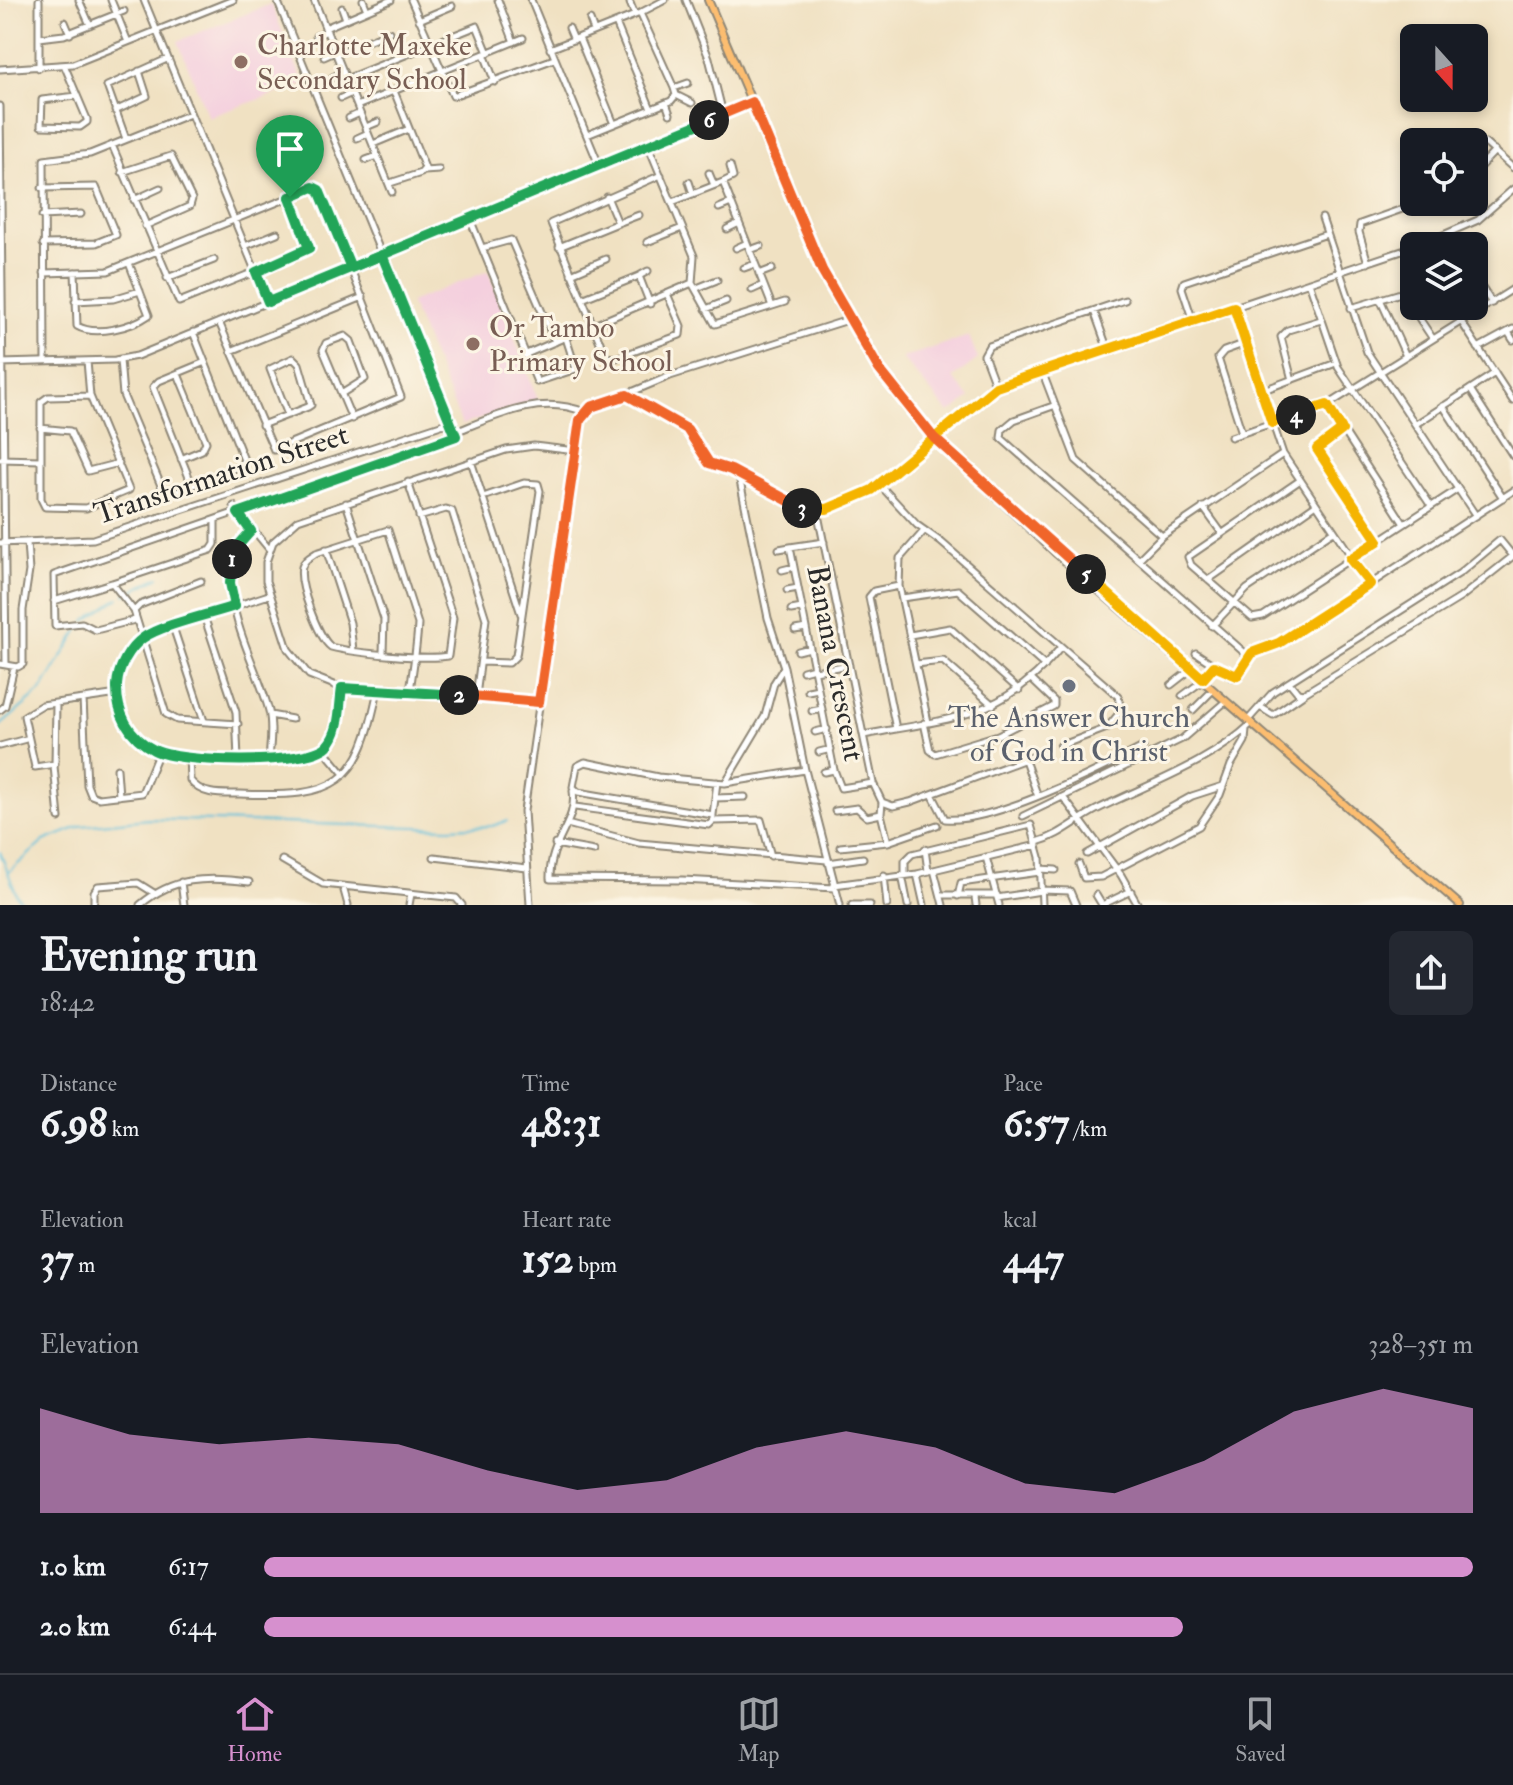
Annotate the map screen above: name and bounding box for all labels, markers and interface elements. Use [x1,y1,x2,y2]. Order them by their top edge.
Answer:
north arrow [1400,24,1488,112]
map controls [1400,24,1488,320]
place label: Charlotte Maxeke Secondary School [257,27,472,98]
marker: Charlotte Maxeke Secondary School [232,53,250,71]
pin: 6 [689,100,729,140]
text: 6 [703,106,715,134]
pin [256,115,324,197]
icon: arrive [268,127,312,171]
button: locate [1400,128,1488,216]
button: layers [1400,232,1488,320]
place label: Or Tambo Primary School [489,309,673,380]
marker: Or Tambo Primary School [464,335,482,353]
pin: 4 [1276,395,1316,435]
text: 4 [1290,401,1302,429]
street label: Transformation Street [89,416,353,533]
pin: 3 [782,488,822,528]
text: 3 [798,494,806,522]
pin: 1 [212,539,252,579]
text: 1 [228,545,236,573]
pin: 5 [1066,554,1106,594]
text: 5 [1081,560,1091,588]
street label: Banana Crescent [798,562,873,765]
pin: 2 [439,675,479,715]
marker: The Answer Church of God in Christ [1060,677,1078,695]
text: 2 [453,681,465,709]
place label: The Answer Church of God in Christ [948,699,1190,770]
text: Evening run [40,929,258,984]
button: share [1389,931,1473,1015]
text: 18:42 [40,987,95,1019]
text: Distance [40,1070,117,1098]
text: Time [522,1070,570,1098]
text: Pace [1003,1070,1043,1098]
text: 6.98 [40,1098,107,1149]
text: 48:31 [522,1098,602,1149]
text: 6:57 [1003,1098,1069,1149]
text: km [107,1115,139,1143]
text: /km [1069,1115,1107,1143]
text: Elevation [40,1206,124,1234]
text: Heart rate [522,1206,611,1234]
text: kcal [1003,1206,1037,1234]
text: 37 [40,1234,74,1285]
text: 152 [522,1234,574,1285]
text: 447 [1003,1234,1064,1285]
text: m [74,1251,95,1279]
text: bpm [574,1251,617,1279]
text: Elevation [40,1329,139,1361]
text: 328–351 m [1368,1329,1473,1361]
text: 1.0 km [40,1551,106,1583]
text: 6:17 [168,1551,209,1583]
text: 2.0 km [40,1611,110,1643]
text: 6:44 [168,1611,216,1643]
tab: Home [227,1692,282,1768]
tab: Map [737,1692,781,1768]
tab: Saved [1235,1692,1286,1768]

